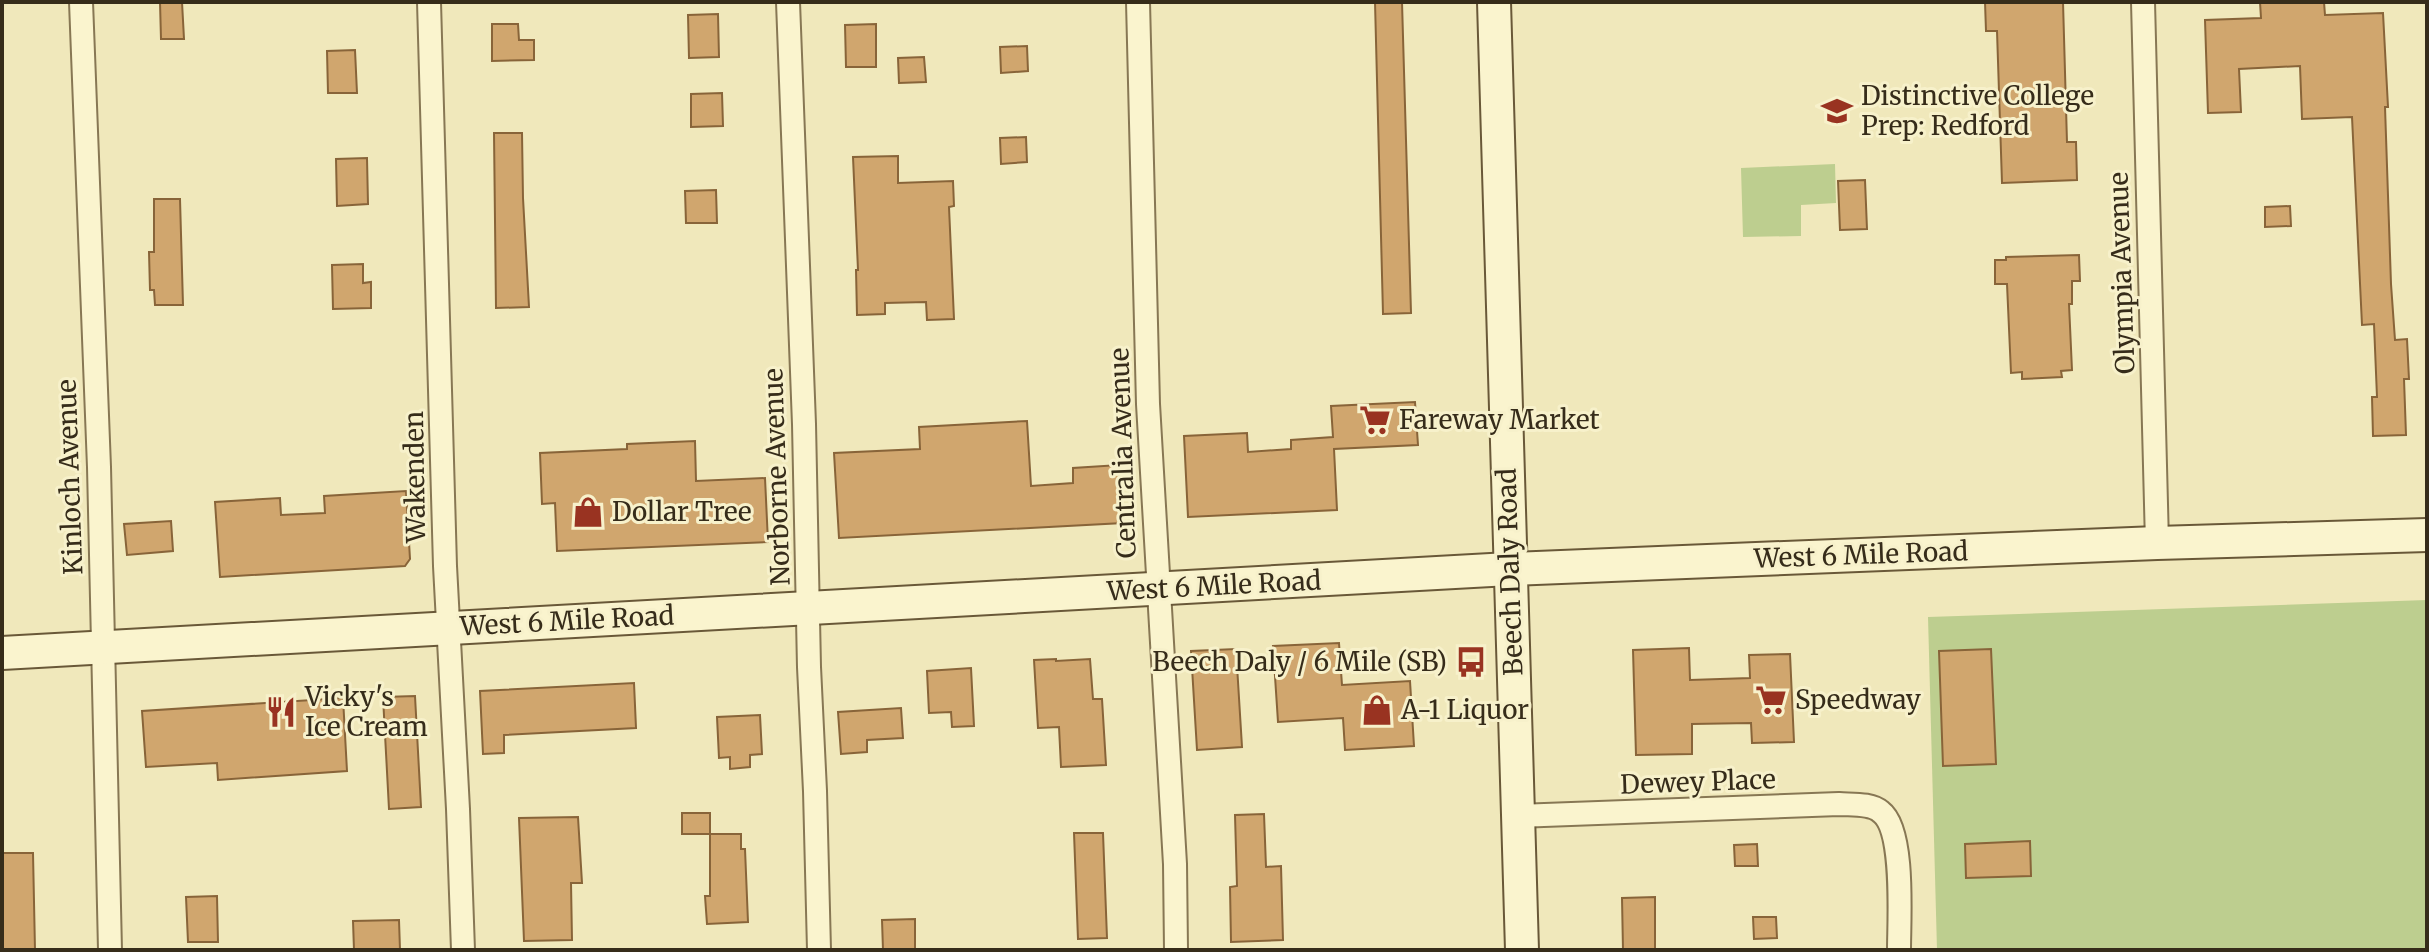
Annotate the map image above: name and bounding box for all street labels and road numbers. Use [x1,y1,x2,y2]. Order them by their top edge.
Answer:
street label: Olympia Avenue [2101,171,2142,375]
street label: Centralia Avenue [1102,347,1143,559]
street label: Norborne Avenue [756,368,797,586]
street label: Kinloch Avenue [50,379,89,575]
street label: Wakenden [397,411,432,544]
street label: Beech Daly Road [1489,467,1530,677]
street label: West 6 Mile Road [1752,534,1969,575]
street label: West 6 Mile Road [1105,563,1322,608]
street label: West 6 Mile Road [458,598,675,643]
street label: Dewey Place [1620,762,1776,801]

